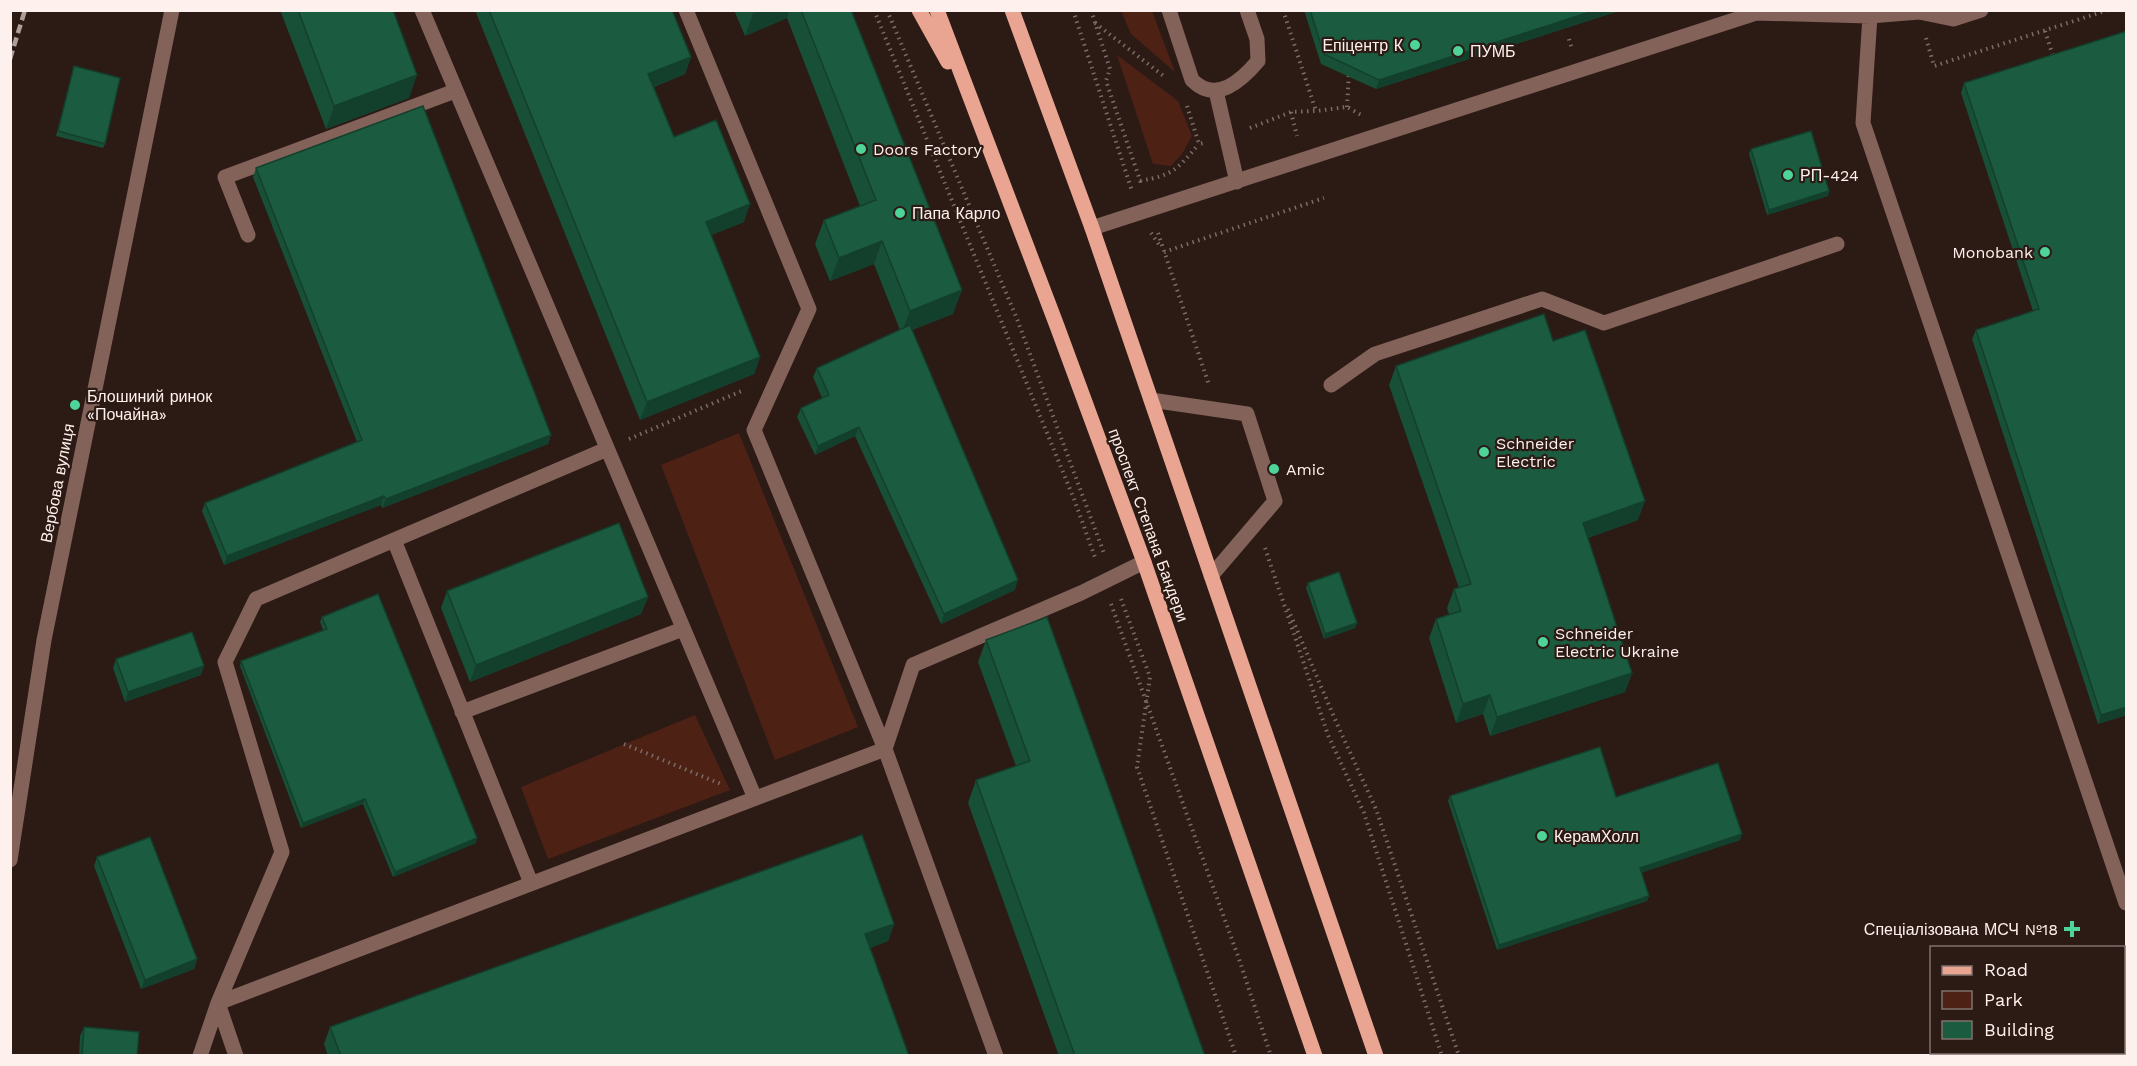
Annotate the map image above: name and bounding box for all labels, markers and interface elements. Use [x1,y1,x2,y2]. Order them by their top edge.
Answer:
place label: Епіцентр К [1322,36,1404,55]
marker: Епіцентр К [1408,38,1422,52]
place label: ПУМБ [1470,42,1516,61]
marker: ПУМБ [1451,44,1465,58]
place label: Doors Factory [873,140,983,159]
marker: Doors Factory [854,142,868,156]
place label: РП-424 [1800,166,1859,185]
marker: РП-424 [1781,168,1795,182]
place label: Папа Карло [912,204,1001,223]
marker: Папа Карло [893,206,907,220]
place label: Monobank [1952,243,2033,262]
marker: Monobank [2038,245,2052,259]
place label: Блошиний ринок «Почайна» [87,387,213,424]
marker: Блошиний ринок «Почайна» [68,398,82,412]
street label: Вербова вулиця [37,422,78,544]
street label: проспект Степана Бандери [1105,426,1192,625]
place label: Schneider Electric [1496,434,1575,471]
marker: Schneider Electric [1477,445,1491,459]
place label: Amic [1286,460,1325,479]
marker: Amic [1267,462,1281,476]
place label: Schneider Electric Ukraine [1555,624,1679,661]
marker: Schneider Electric Ukraine [1536,635,1550,649]
place label: КерамХолл [1554,827,1639,846]
marker: КерамХолл [1535,829,1549,843]
place label: Спеціалізована МСЧ №18 [1864,920,2058,939]
marker: Спеціалізована МСЧ №18 [2063,920,2081,938]
legend [1930,946,2125,1054]
text: Road [1984,959,2028,980]
text: Park [1984,989,2023,1010]
text: Building [1984,1019,2054,1040]

